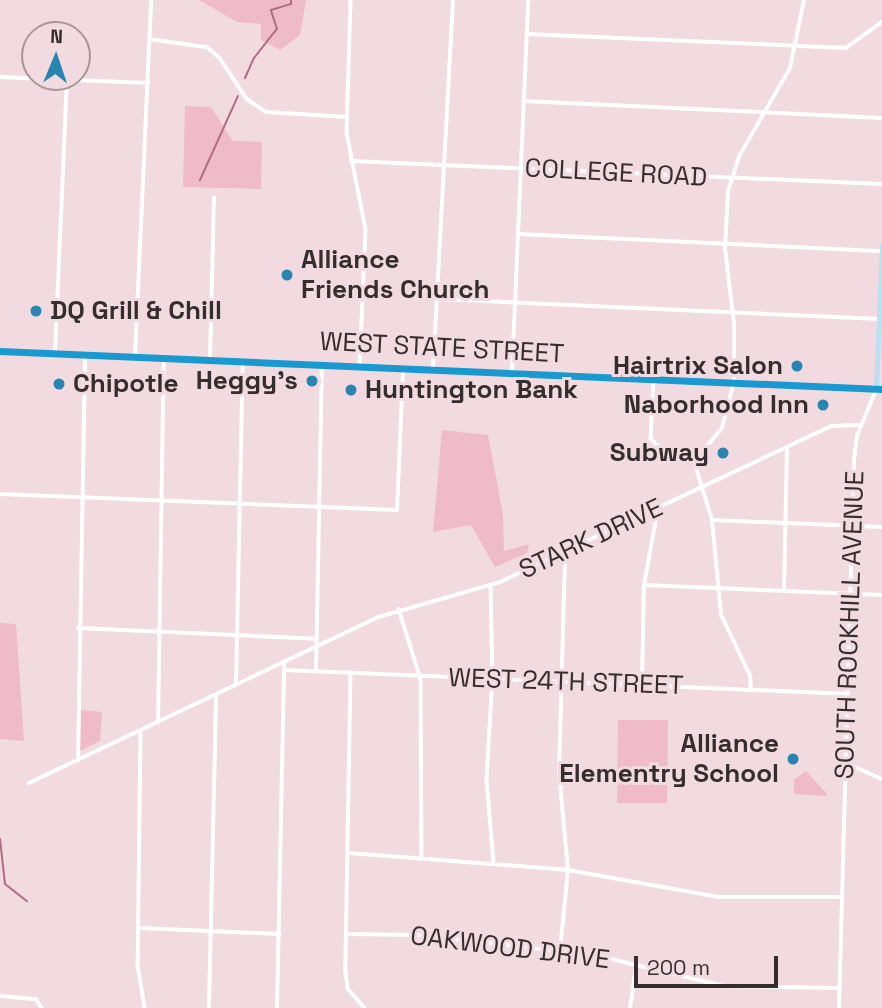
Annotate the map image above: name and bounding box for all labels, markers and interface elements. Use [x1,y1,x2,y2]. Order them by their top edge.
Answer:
north arrow [21,21,91,91]
text: N [50,24,63,49]
street label: COLLEGE ROAD [524,153,708,193]
place label: Alliance Friends Church [301,244,490,306]
marker: Alliance Friends Church [279,267,295,283]
place label: DQ Grill & Chill [50,295,222,327]
marker: DQ Grill & Chill [28,303,44,319]
street label: WEST STATE STREET [319,326,565,370]
place label: Hairtrix Salon [613,350,783,382]
marker: Hairtrix Salon [789,358,805,374]
place label: Heggy's [196,365,298,397]
place label: Chipotle [73,368,179,400]
marker: Heggy's [304,373,320,389]
place label: Huntington Bank [365,374,578,406]
marker: Chipotle [51,376,67,392]
marker: Huntington Bank [343,382,359,398]
place label: Naborhood Inn [624,389,809,421]
marker: Naborhood Inn [815,397,831,413]
place label: Subway [610,437,709,469]
marker: Subway [715,445,731,461]
street label: SOUTH ROCKHILL AVENUE [829,470,871,780]
street label: STARK DRIVE [514,492,668,586]
street label: WEST 24TH STREET [447,662,685,702]
place label: Alliance Elementry School [559,728,779,790]
marker: Alliance Elementry School [785,751,801,767]
street label: OAKWOOD DRIVE [408,920,612,976]
scale bar [637,942,780,986]
text: 200 m [647,954,710,981]

